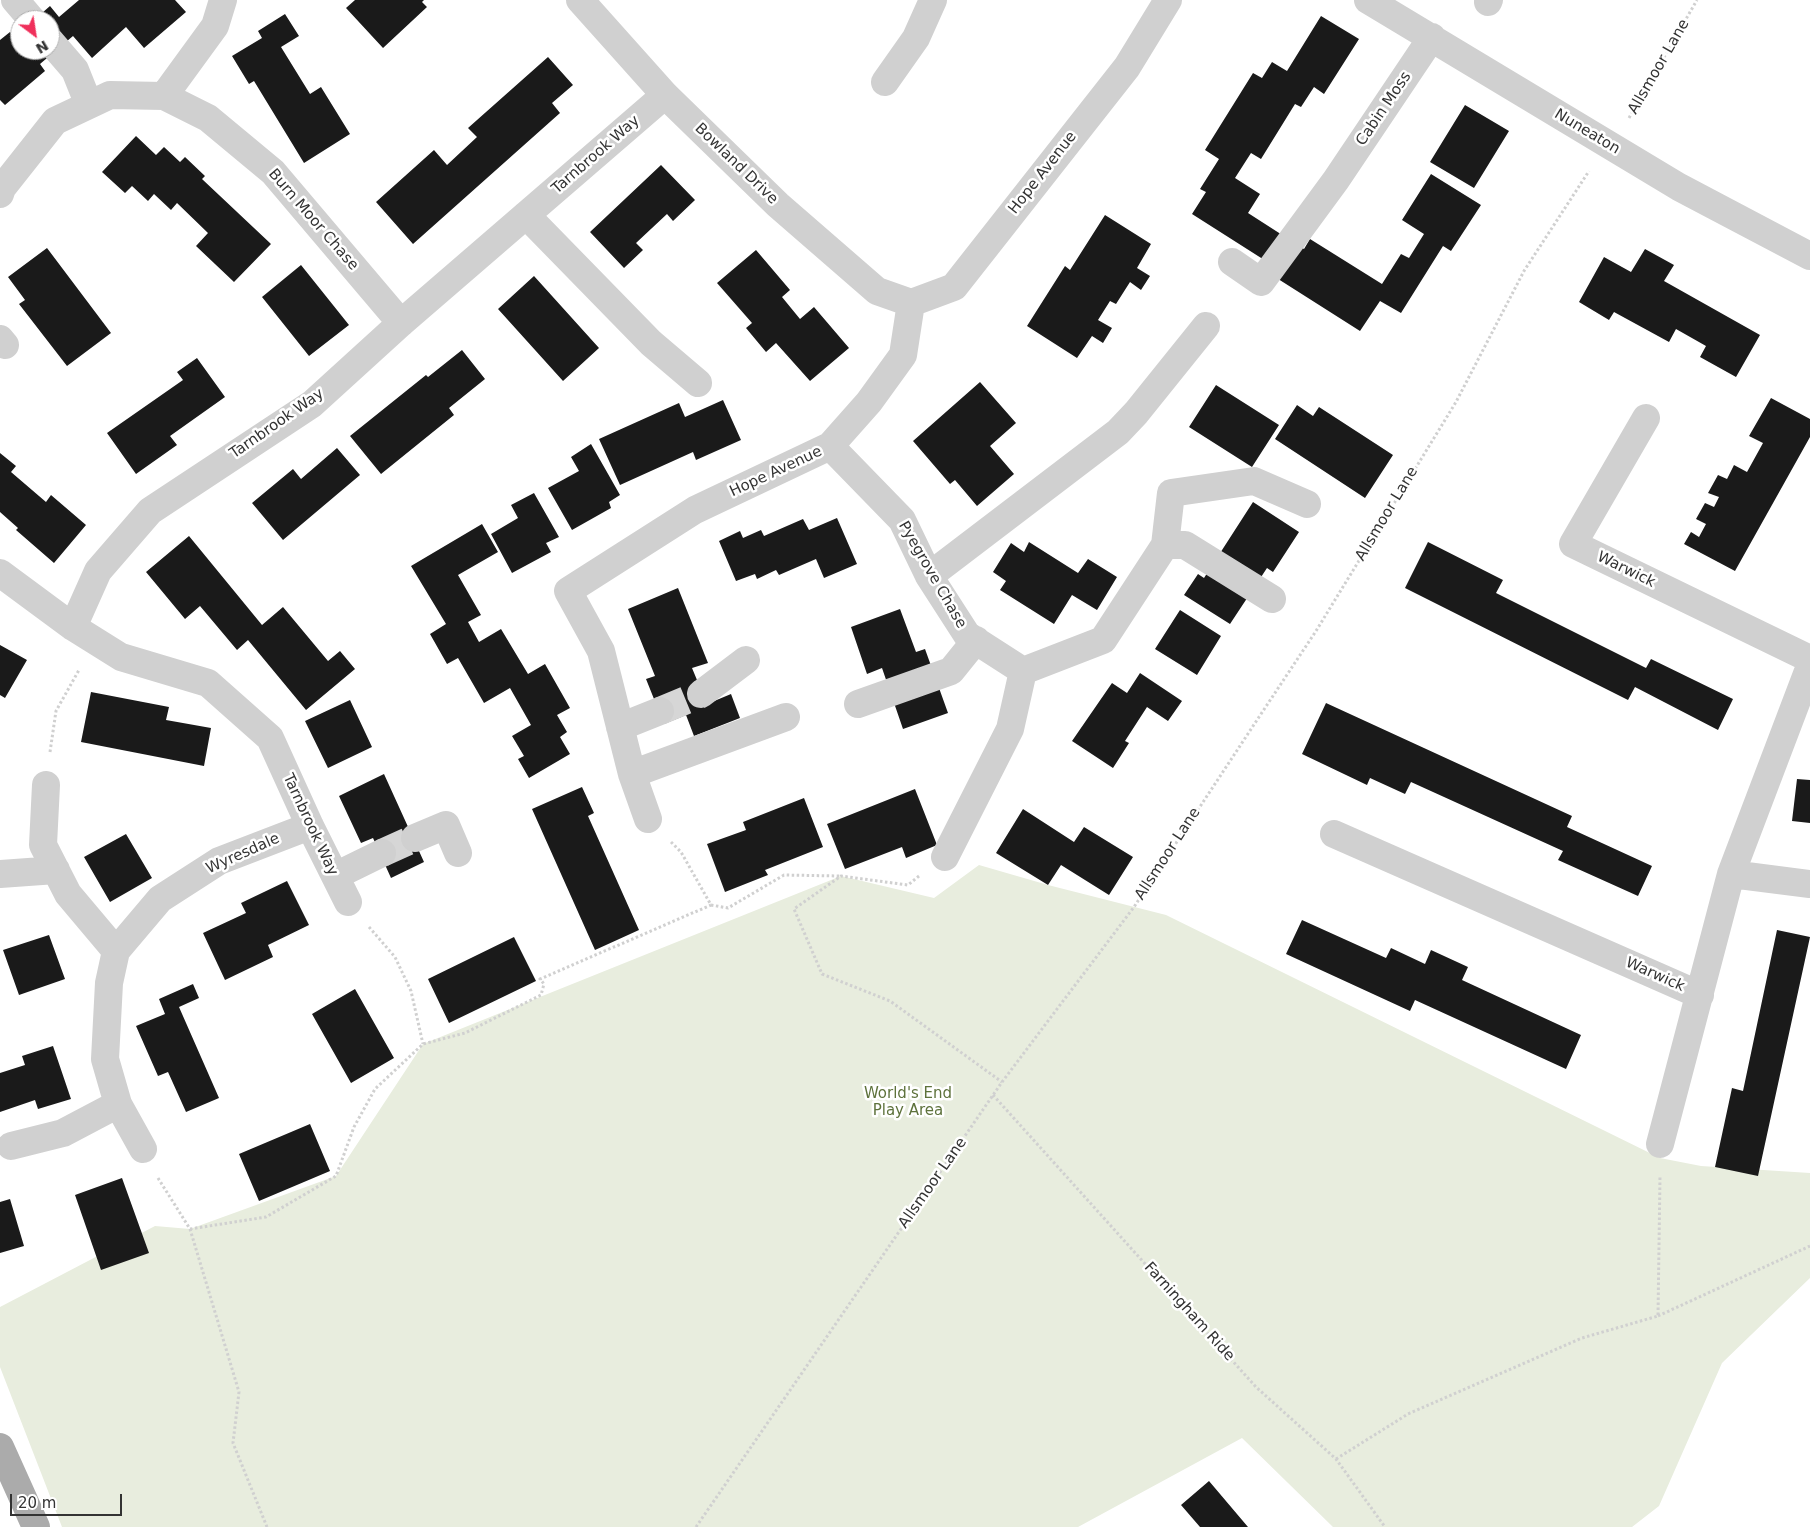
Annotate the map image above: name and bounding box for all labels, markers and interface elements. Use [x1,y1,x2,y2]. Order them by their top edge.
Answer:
north arrow [10,10,60,60]
street label: Allsmoor Lane [1625,16,1693,118]
text: N [33,37,51,57]
street label: Cabin Moss [1353,69,1415,149]
street label: Nuneaton [1551,105,1623,159]
street label: Tarnbrook Way [548,112,644,198]
street label: Bowland Drive [691,120,781,208]
street label: Hope Avenue [1005,128,1081,218]
street label: Burn Moor Chase [264,166,362,274]
street label: Tarnbrook Way [227,385,327,463]
street label: Hope Avenue [727,443,825,501]
street label: Allsmoor Lane [1352,464,1422,564]
street label: Pyegrove Chase [894,518,970,632]
street label: Warwick [1594,548,1658,592]
street label: Tarnbrook Way [279,771,341,879]
street label: Allsmoor Lane [1131,804,1205,904]
street label: Wyresdale [204,830,282,878]
street label: Warwick [1623,954,1687,996]
park label: World's End Play Area [864,1085,952,1120]
street label: Allsmoor Lane [895,1134,971,1232]
street label: Farningham Ride [1140,1259,1238,1365]
scale bar [12,1484,125,1516]
text: 20 m [18,1494,56,1512]

